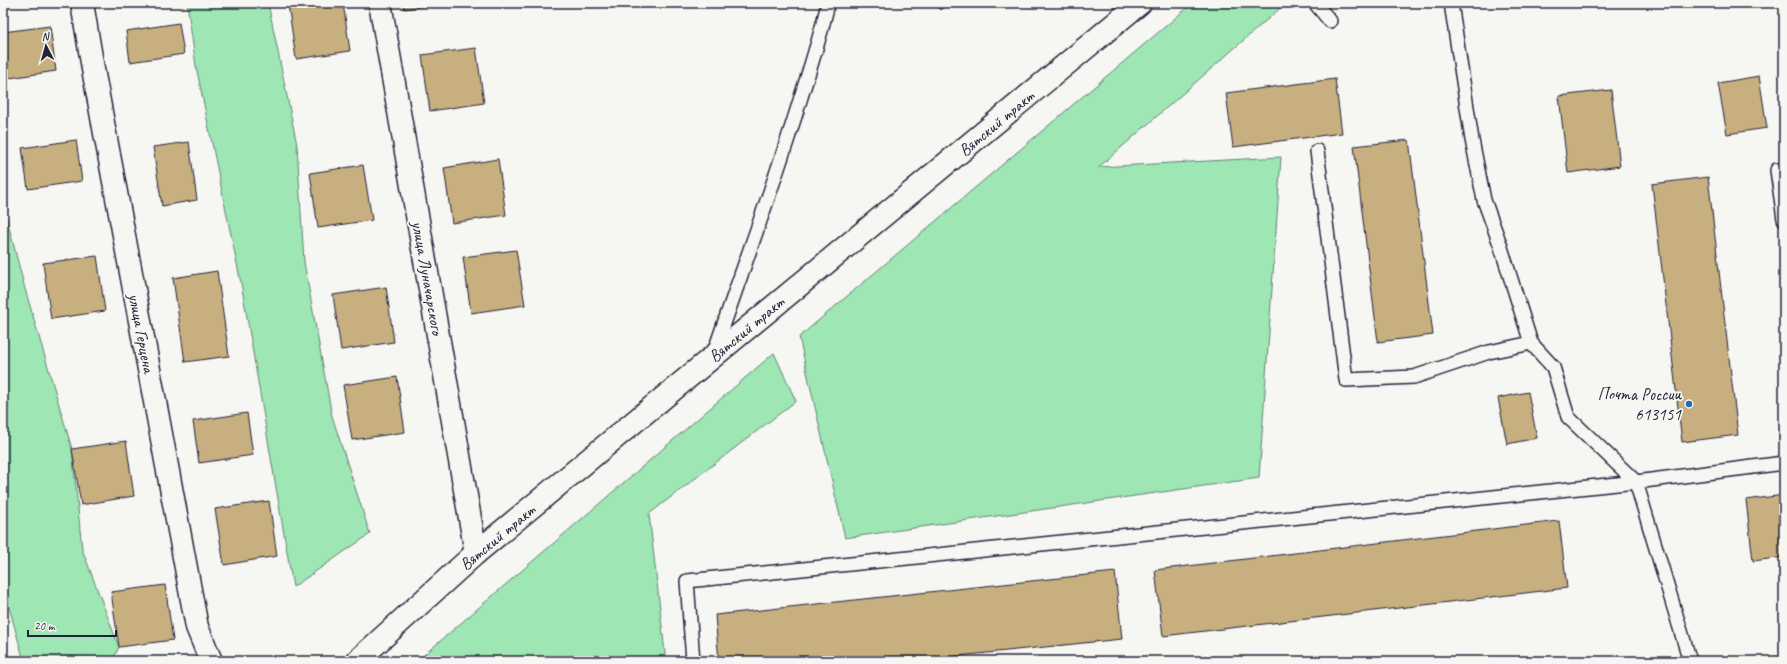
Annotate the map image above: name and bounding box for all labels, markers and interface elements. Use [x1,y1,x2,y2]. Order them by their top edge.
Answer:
north arrow [26,26,66,66]
text: N [41,29,51,43]
street label: Вятский тракт [954,85,1039,161]
street label: улица Луначарского [407,219,448,339]
street label: улица Герцена [123,291,160,377]
street label: Вятский тракт [704,291,789,367]
place label: Почта России 613151 [1598,384,1682,425]
marker: Почта России 613151 [1684,399,1694,409]
street label: Вятский тракт [455,499,540,575]
scale bar [28,612,116,638]
text: 20 m [34,618,56,634]

